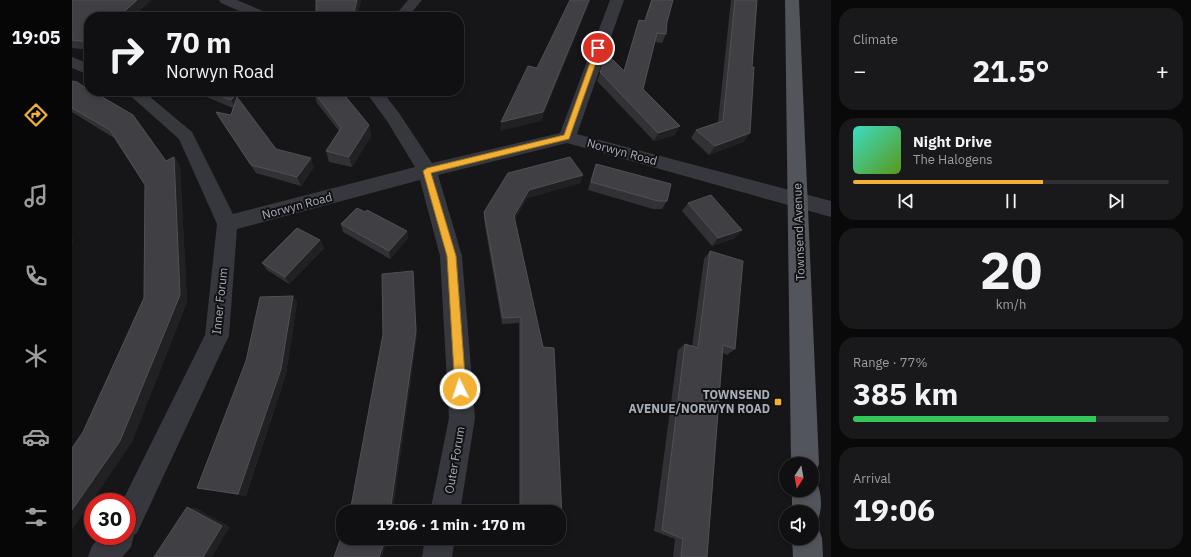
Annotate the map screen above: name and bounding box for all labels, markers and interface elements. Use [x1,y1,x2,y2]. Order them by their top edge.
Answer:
text: 70 m [166,24,231,61]
text: 19:05 [11,26,61,49]
icon: right [100,28,152,80]
pin [581,31,615,65]
text: Climate [853,31,898,48]
icon: arrive [587,37,609,59]
text: 21.5° [972,51,1050,90]
text: − [853,56,866,85]
text: + [1156,56,1169,85]
text: Norwyn Road [166,60,274,83]
icon: directions [22,101,50,129]
text: Night Drive [913,132,992,151]
street label: Norwyn Road [585,135,659,168]
text: The Halogens [913,151,993,168]
icon: music [22,182,50,210]
street label: Townsend Avenue [789,182,808,281]
street label: Norwyn Road [260,189,334,222]
icon: previous [895,190,917,212]
icon: pause [1000,190,1022,212]
icon: next [1105,190,1127,212]
text: 20 [980,236,1042,303]
icon: phone [22,262,50,290]
street label: Inner Forum [209,267,230,335]
text: km/h [996,296,1026,313]
icon: climate [22,342,50,370]
text: Range · 77% [853,354,927,371]
position arrow [439,368,481,410]
text: 385 km [853,374,958,413]
place label: TOWNSEND AVENUE/NORWYN ROAD [629,387,770,416]
marker: TOWNSEND AVENUE/NORWYN ROAD [773,397,783,407]
icon: car [22,423,50,451]
street label: Outer Forum [441,425,468,495]
north arrow [779,457,819,497]
map controls [779,457,819,545]
text: Arrival [853,470,891,487]
text: 19:06 [853,490,935,529]
speed limit sign: 30 [84,493,136,545]
icon: filters [22,503,50,531]
button: sound [779,505,819,545]
text: 19:06 · 1 min · 170 m [377,515,525,534]

